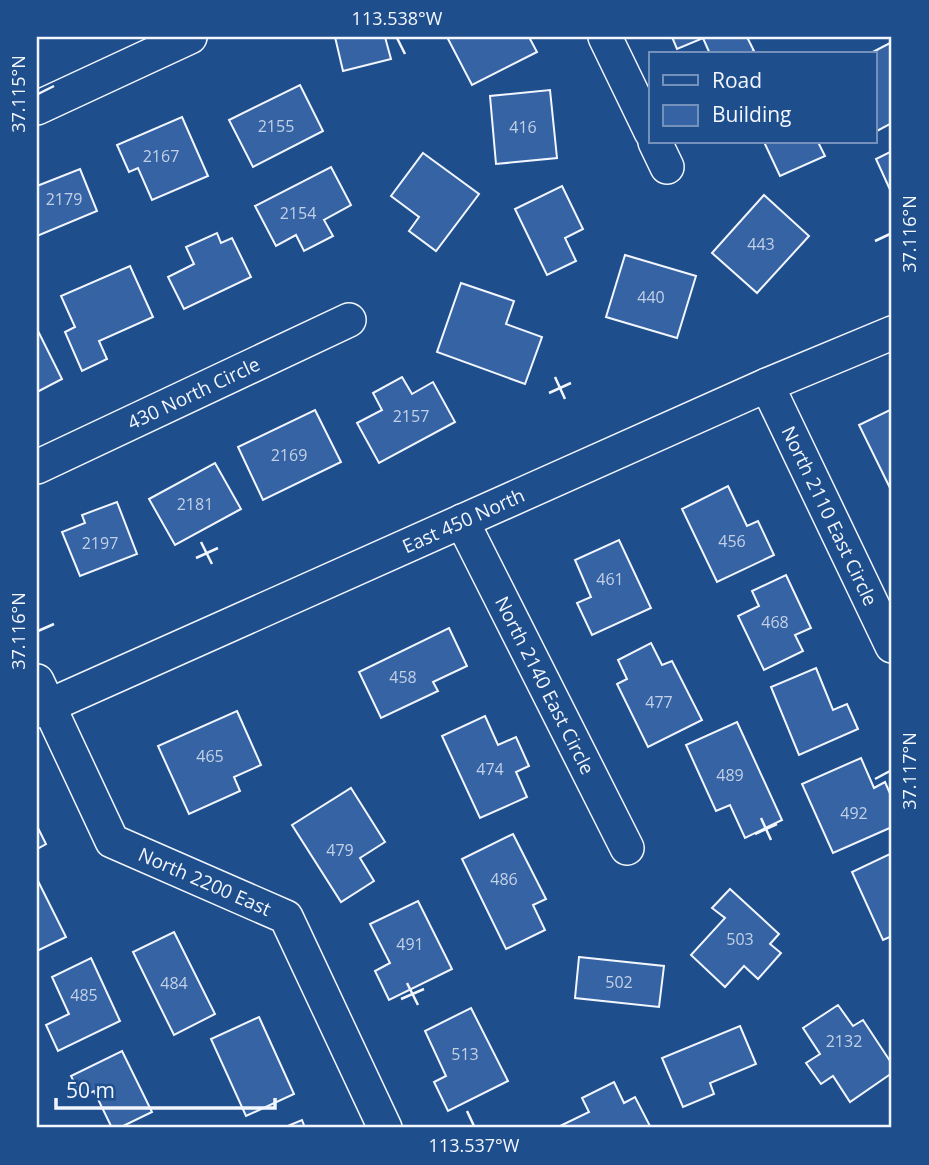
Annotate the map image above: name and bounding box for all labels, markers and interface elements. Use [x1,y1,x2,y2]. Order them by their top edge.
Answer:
text: 113.538°W [352,6,443,30]
legend [649,52,876,144]
text: 37.115°N [6,55,30,133]
text: Road [712,66,762,94]
text: Building [712,100,791,128]
house number: 2155 [258,115,294,137]
house number: 416 [509,116,537,138]
house number: 2167 [143,145,179,167]
house number: 2179 [46,188,82,210]
text: 37.116°N [897,195,921,273]
house number: 2154 [280,202,316,224]
house number: 443 [747,233,775,255]
house number: 440 [637,286,665,308]
street label: 430 North Circle [123,351,264,436]
house number: 2157 [393,405,429,427]
street label: North 2110 East Circle [776,422,884,610]
house number: 2169 [271,444,307,466]
street label: East 450 North [398,482,529,559]
house number: 2181 [177,493,213,515]
house number: 456 [718,530,746,552]
house number: 2197 [82,532,118,554]
house number: 461 [596,568,624,590]
text: 37.116°N [6,592,30,670]
street label: North 2140 East Circle [489,592,601,779]
house number: 468 [761,611,789,633]
house number: 458 [389,666,417,688]
house number: 477 [645,691,673,713]
text: 37.117°N [897,732,921,810]
house number: 465 [196,745,224,767]
house number: 474 [476,758,504,780]
house number: 489 [716,764,744,786]
house number: 492 [840,802,868,824]
house number: 479 [326,839,354,861]
street label: North 2200 East [134,841,275,922]
house number: 486 [490,868,518,890]
house number: 503 [726,928,754,950]
house number: 491 [396,933,424,955]
house number: 502 [605,971,633,993]
house number: 484 [160,972,188,994]
house number: 485 [70,984,98,1006]
house number: 2132 [826,1030,862,1052]
house number: 513 [451,1043,479,1065]
scale bar [56,1067,275,1111]
text: 50 m [66,1076,115,1104]
text: 113.537°W [429,1133,520,1157]

